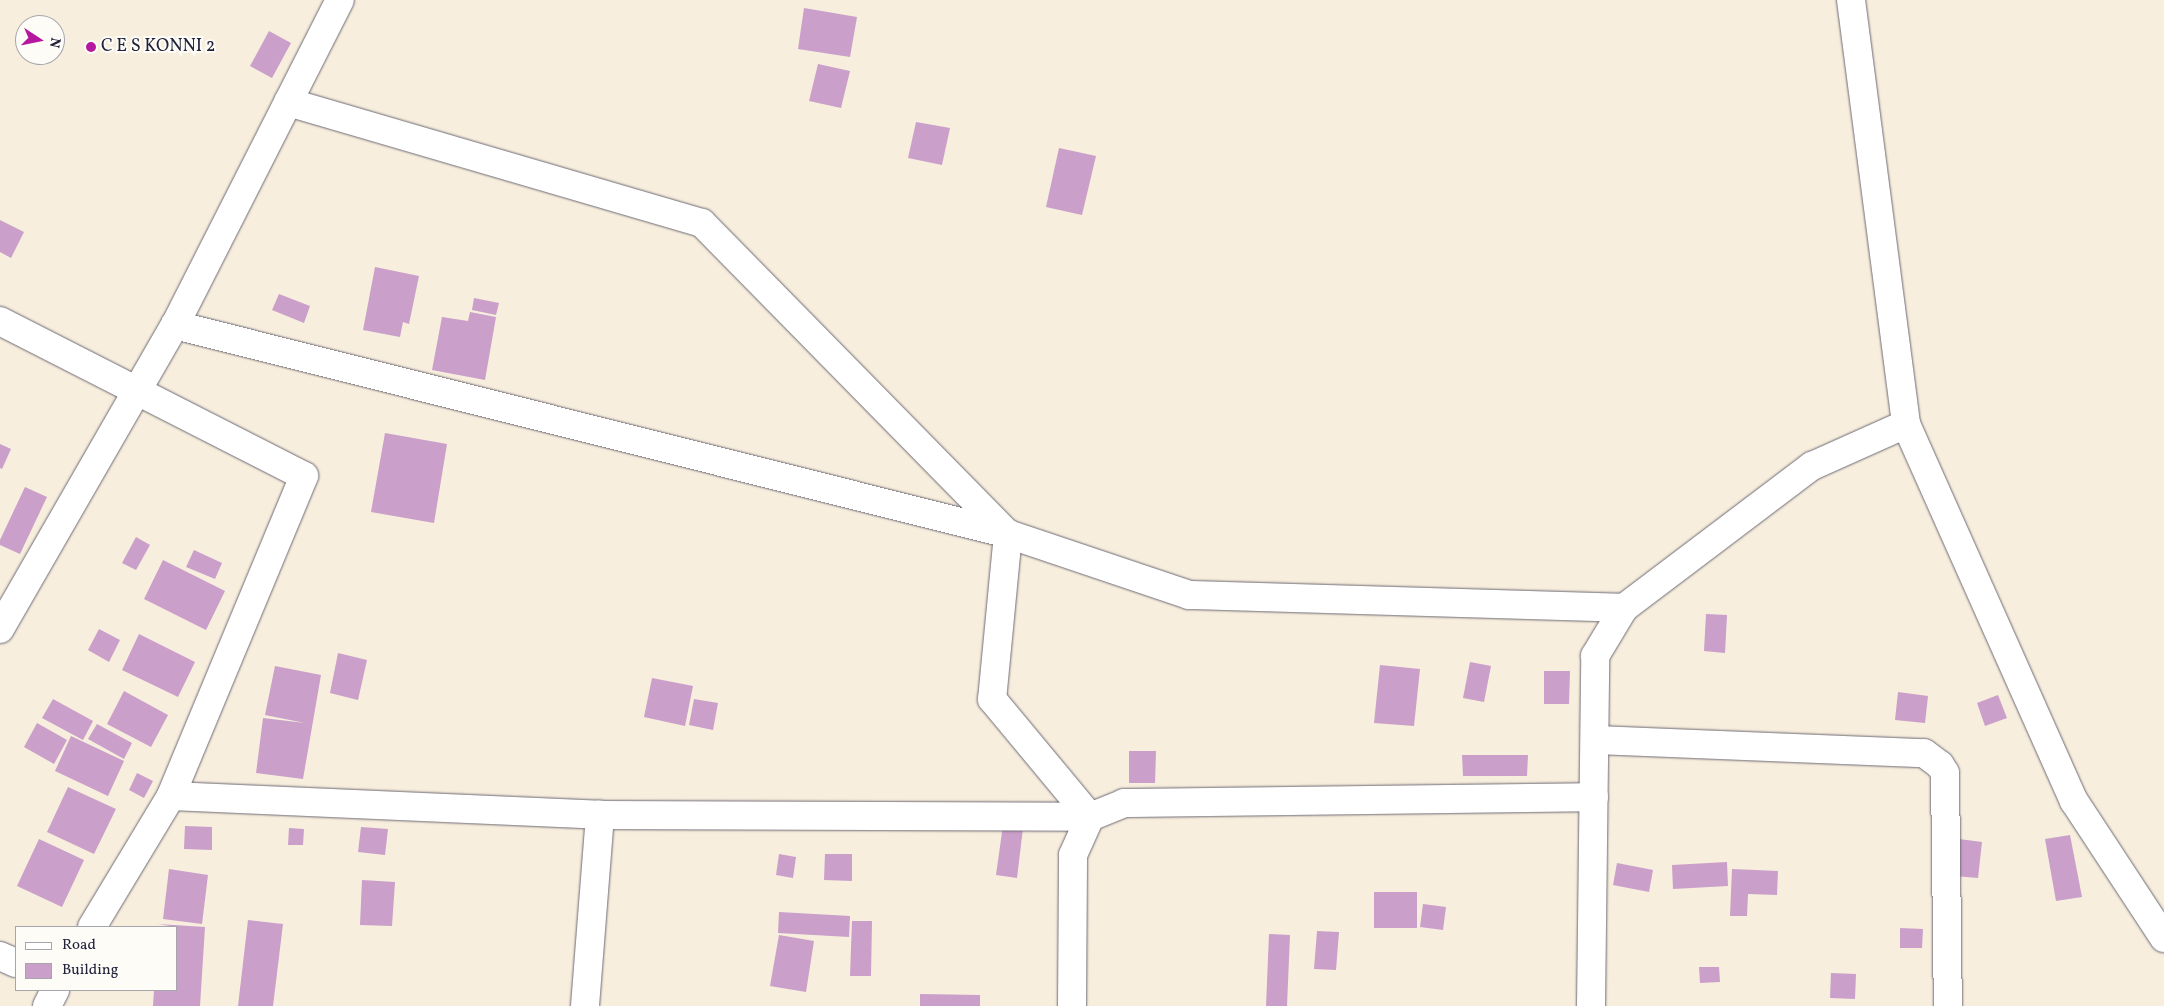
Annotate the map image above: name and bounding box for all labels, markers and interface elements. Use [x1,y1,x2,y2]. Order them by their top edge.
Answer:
north arrow [15,15,65,65]
text: N [44,36,65,50]
place label: C E S KONNI 2 [101,36,215,58]
marker: C E S KONNI 2 [85,41,97,53]
legend [15,926,178,991]
text: Road [62,935,96,956]
text: Building [62,960,118,981]

